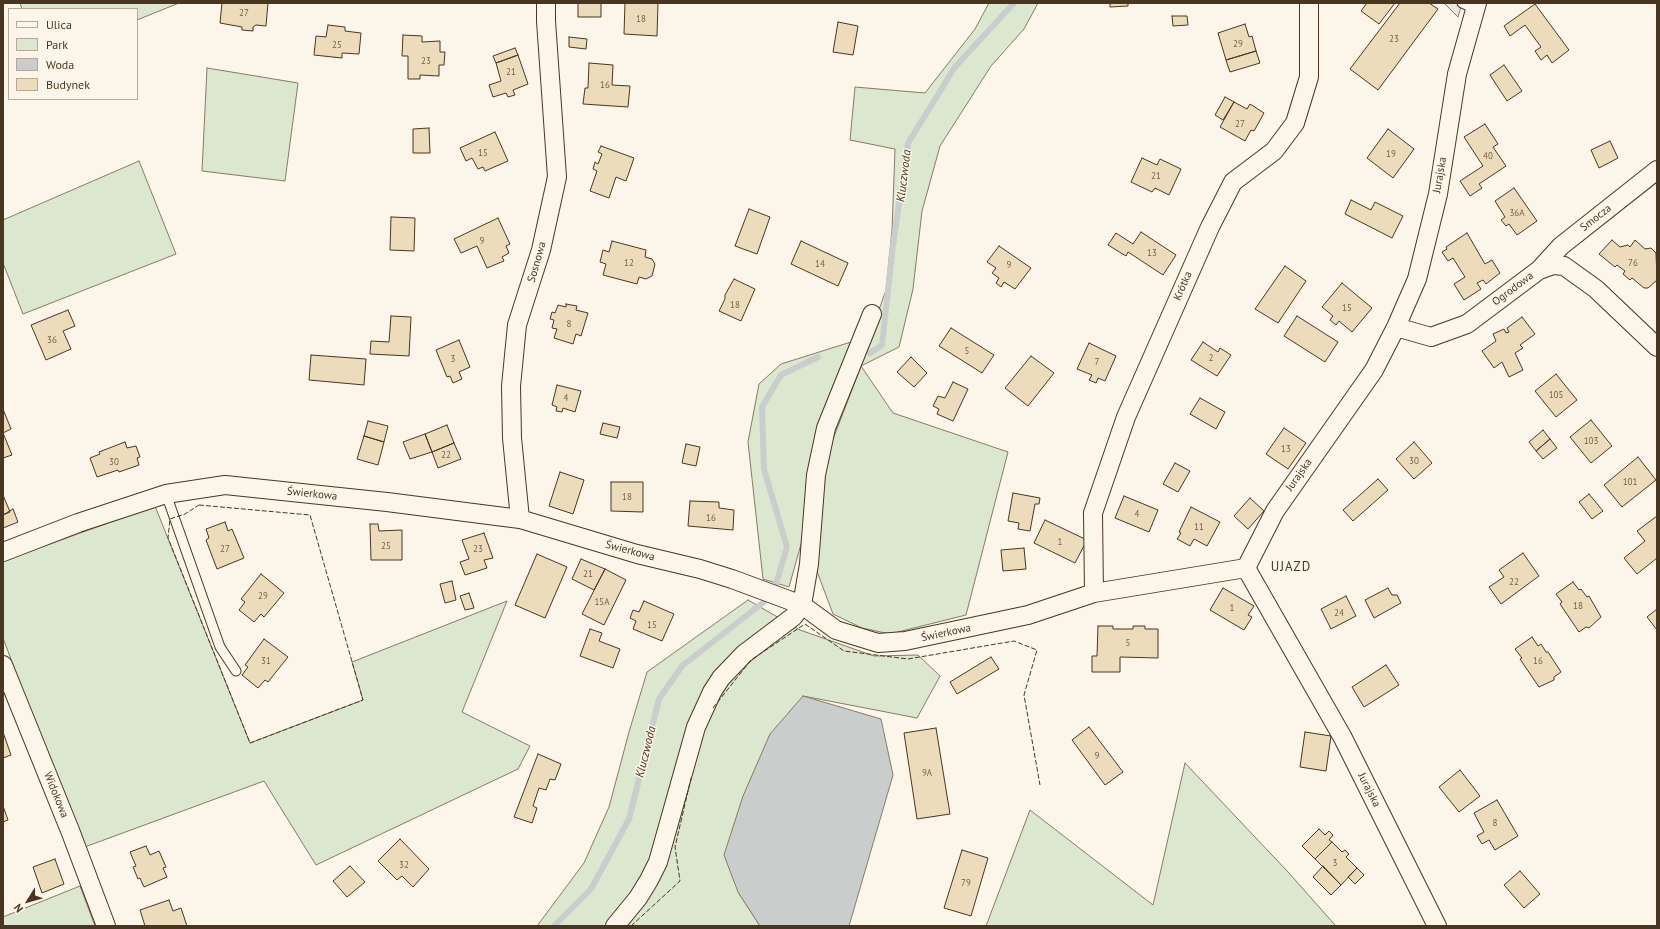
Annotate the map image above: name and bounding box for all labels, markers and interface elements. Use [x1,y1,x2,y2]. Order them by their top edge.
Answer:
legend [8,8,138,100]
house number: 27 [239,8,249,18]
house number: 18 [636,14,646,24]
text: Ulica [46,17,72,32]
house number: 23 [1389,34,1399,44]
text: Park [46,37,68,52]
house number: 29 [1233,39,1243,49]
house number: 25 [332,40,342,50]
house number: 23 [421,56,431,66]
text: Woda [46,57,74,72]
house number: 21 [506,67,516,77]
text: Budynek [46,77,90,92]
house number: 16 [600,80,610,90]
house number: 27 [1235,119,1245,129]
house number: 15 [478,148,488,158]
water label: Kluczwoda [894,149,914,203]
house number: 19 [1386,149,1396,159]
house number: 40 [1483,151,1493,161]
street label: Jurajska [1430,156,1450,194]
house number: 21 [1151,171,1161,181]
street label: Smocza [1578,202,1614,234]
house number: 36A [1509,208,1525,218]
house number: 9 [480,236,484,246]
street label: Sosnowa [525,240,549,284]
house number: 13 [1147,248,1157,258]
house number: 12 [624,258,634,268]
house number: 76 [1628,258,1638,268]
house number: 14 [815,259,825,269]
house number: 9 [1007,260,1011,270]
street label: Krótka [1171,269,1195,303]
street label: Ogrodowa [1490,269,1536,309]
house number: 18 [730,300,740,310]
house number: 15 [1342,303,1352,313]
house number: 8 [567,319,571,329]
house number: 36 [47,335,57,345]
house number: 5 [965,346,969,356]
house number: 2 [1209,353,1213,363]
house number: 3 [451,354,455,364]
house number: 7 [1095,357,1099,367]
house number: 105 [1549,390,1563,400]
house number: 4 [564,393,568,403]
house number: 103 [1584,436,1598,446]
house number: 13 [1281,444,1291,454]
house number: 22 [441,450,451,460]
street label: Jurajska [1283,456,1315,494]
house number: 30 [1409,456,1419,466]
house number: 30 [109,457,119,467]
house number: 101 [1623,477,1637,487]
street label: Świerkowa [286,485,338,503]
house number: 18 [622,492,632,502]
house number: 4 [1135,509,1139,519]
house number: 16 [706,513,716,523]
house number: 11 [1194,522,1204,532]
house number: 1 [1058,537,1062,547]
street label: Świerkowa [604,538,656,564]
house number: 25 [381,541,391,551]
house number: 27 [220,544,230,554]
house number: 23 [473,544,483,554]
district label: UJAZD [1271,559,1311,575]
house number: 21 [583,569,593,579]
house number: 22 [1509,577,1519,587]
house number: 29 [258,591,268,601]
house number: 15A [594,597,610,607]
house number: 18 [1573,601,1583,611]
house number: 1 [1230,603,1234,613]
house number: 24 [1334,608,1344,618]
house number: 15 [647,620,657,630]
street label: Świerkowa [920,621,972,645]
house number: 5 [1126,638,1130,648]
house number: 31 [261,656,271,666]
house number: 16 [1533,656,1543,666]
water label: Kluczwoda [633,725,659,779]
house number: 9 [1095,751,1099,761]
house number: 9A [922,768,932,778]
street label: Widokowa [41,770,71,820]
street label: Jurajska [1355,771,1383,809]
house number: 8 [1493,818,1497,828]
house number: 3 [1333,858,1337,868]
house number: 32 [399,860,409,870]
house number: 79 [961,878,971,888]
north arrow [8,881,48,921]
text: N [11,901,26,915]

